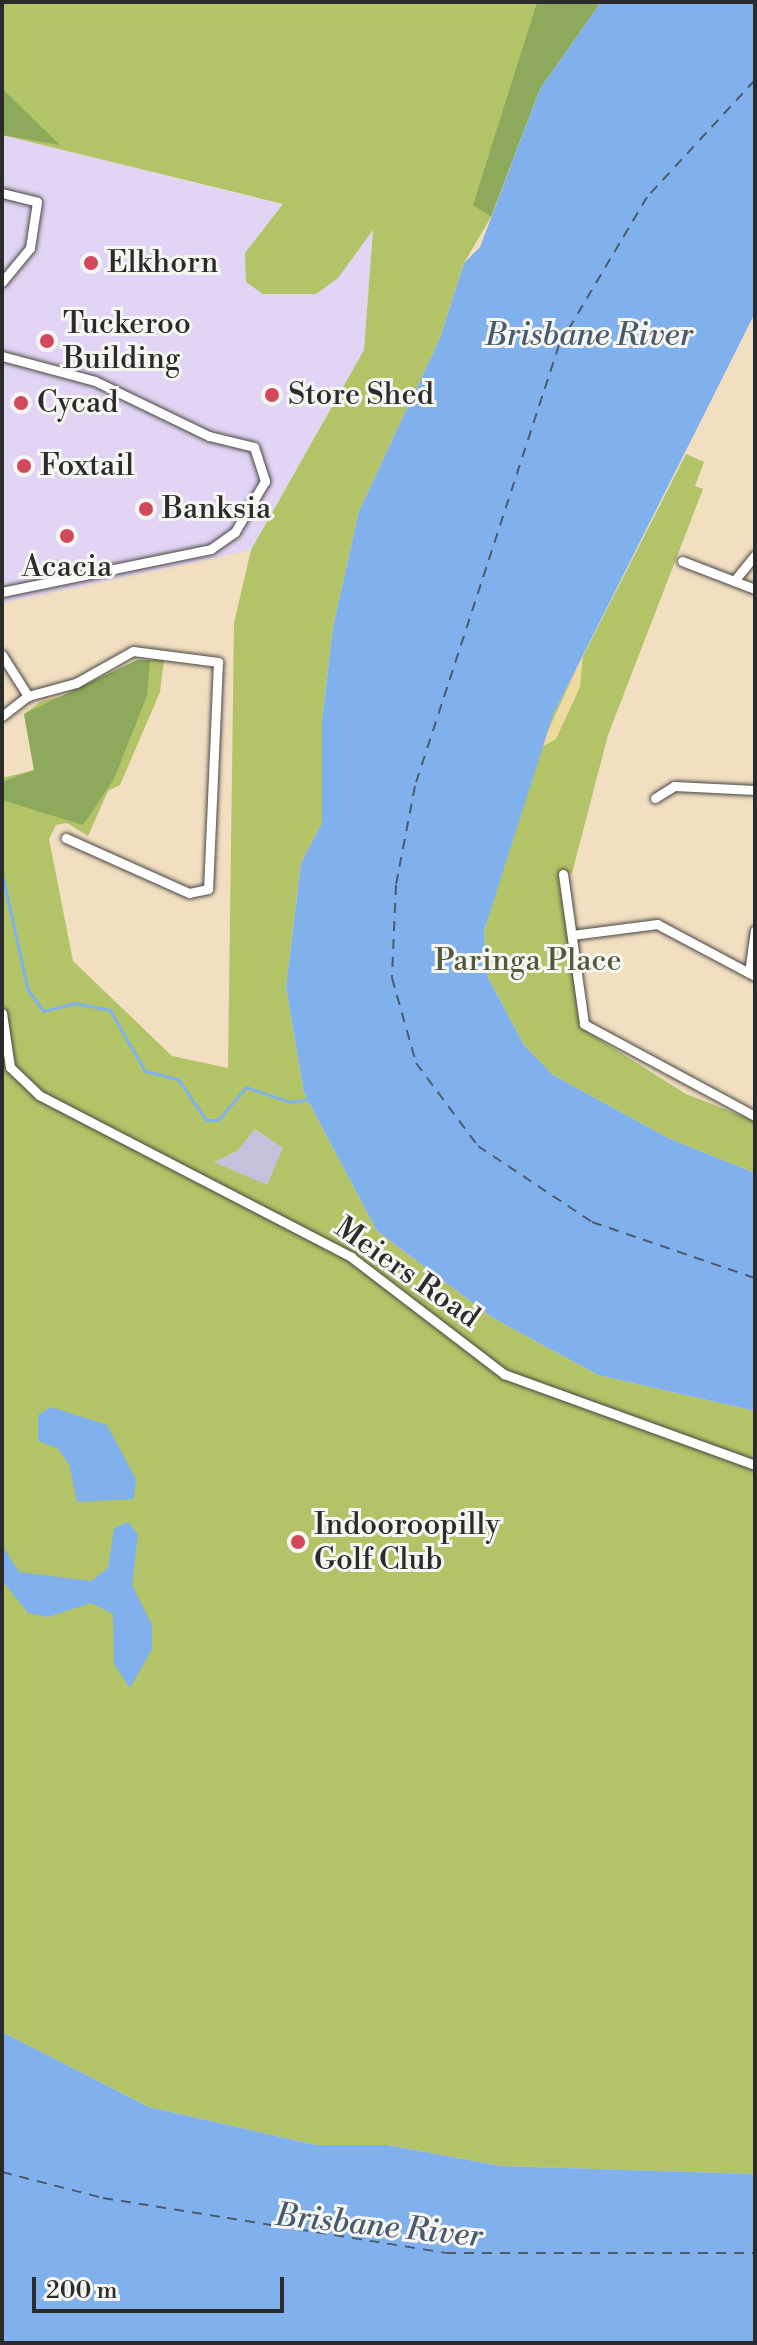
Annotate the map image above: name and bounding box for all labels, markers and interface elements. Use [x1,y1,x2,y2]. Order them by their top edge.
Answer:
place label: Elkhorn [107,245,218,281]
marker: Elkhorn [82,254,100,272]
place label: Tuckeroo Building [63,306,191,376]
water label: Brisbane River [485,316,693,354]
marker: Tuckeroo Building [38,332,56,350]
place label: Store Shed [288,377,434,413]
place label: Cycad [37,385,118,421]
marker: Store Shed [263,386,281,404]
marker: Cycad [12,394,30,412]
place label: Foxtail [40,448,134,484]
marker: Foxtail [15,457,33,475]
place label: Banksia [162,491,271,527]
marker: Banksia [137,500,155,518]
marker: Acacia [58,527,76,545]
place label: Acacia [22,549,112,585]
park label: Paringa Place [434,943,622,979]
street label: Meiers Road [328,1210,486,1336]
place label: Indooroopilly Golf Club [314,1507,500,1578]
marker: Indooroopilly Golf Club [289,1533,307,1551]
water label: Brisbane River [273,2196,485,2256]
scale bar [36,2261,288,2311]
text: 200 m [46,2276,117,2306]

